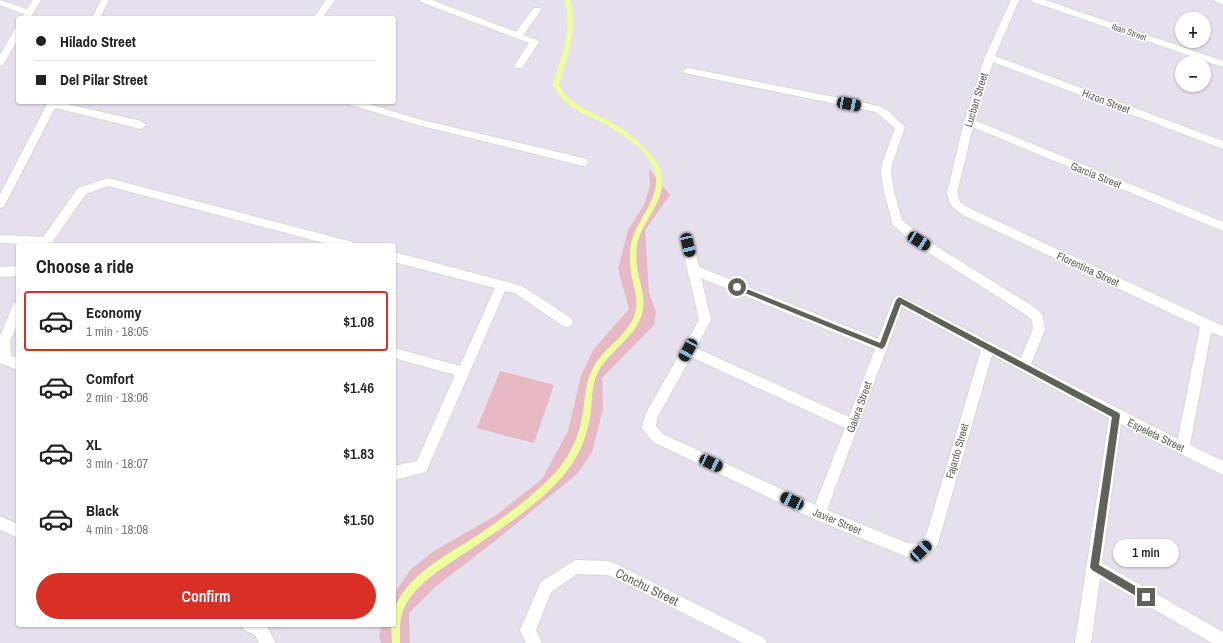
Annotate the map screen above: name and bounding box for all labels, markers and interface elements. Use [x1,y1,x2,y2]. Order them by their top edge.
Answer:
map controls [1175,12,1211,92]
button: + [1175,12,1211,48]
street label: Iban Street [1110,20,1148,44]
text: Hilado Street [60,31,136,52]
button: − [1175,56,1211,92]
text: Del Pilar Street [60,69,148,90]
street label: Lucban Street [961,71,991,129]
street label: Hizon Street [1080,85,1132,117]
car [836,96,862,112]
street label: Garcia Street [1069,158,1124,192]
car [906,230,932,252]
car [679,232,697,258]
street label: Florentina Street [1055,248,1122,290]
text: Choose a ride [36,254,134,279]
route start [728,278,746,296]
text: Economy [86,302,141,323]
icon: car [38,303,74,339]
text: $1.08 [343,311,374,332]
text: 1 min · 18:05 [86,323,148,340]
car [677,337,699,363]
text: Comfort [86,368,134,389]
icon: car [38,369,74,405]
text: $1.46 [343,377,374,398]
street label: Galora Street [843,379,875,435]
text: 2 min · 18:06 [86,389,148,406]
street label: Espeleta Street [1125,415,1187,455]
street label: Fajardo Street [942,421,972,480]
text: XL [86,434,102,455]
icon: car [38,435,74,471]
text: $1.83 [343,443,374,464]
car [698,452,724,474]
text: 3 min · 18:07 [86,455,148,472]
car [779,490,805,512]
text: Black [86,500,119,521]
icon: car [38,501,74,537]
street label: Javier Street [811,505,864,538]
text: $1.50 [343,509,374,530]
text: 4 min · 18:08 [86,521,148,538]
car [908,538,934,564]
callout: 1 min [1113,539,1179,567]
text: 1 min [1132,544,1160,561]
street label: Conchu Street [613,564,681,610]
button: Confirm [36,573,376,619]
route end [1137,588,1155,606]

